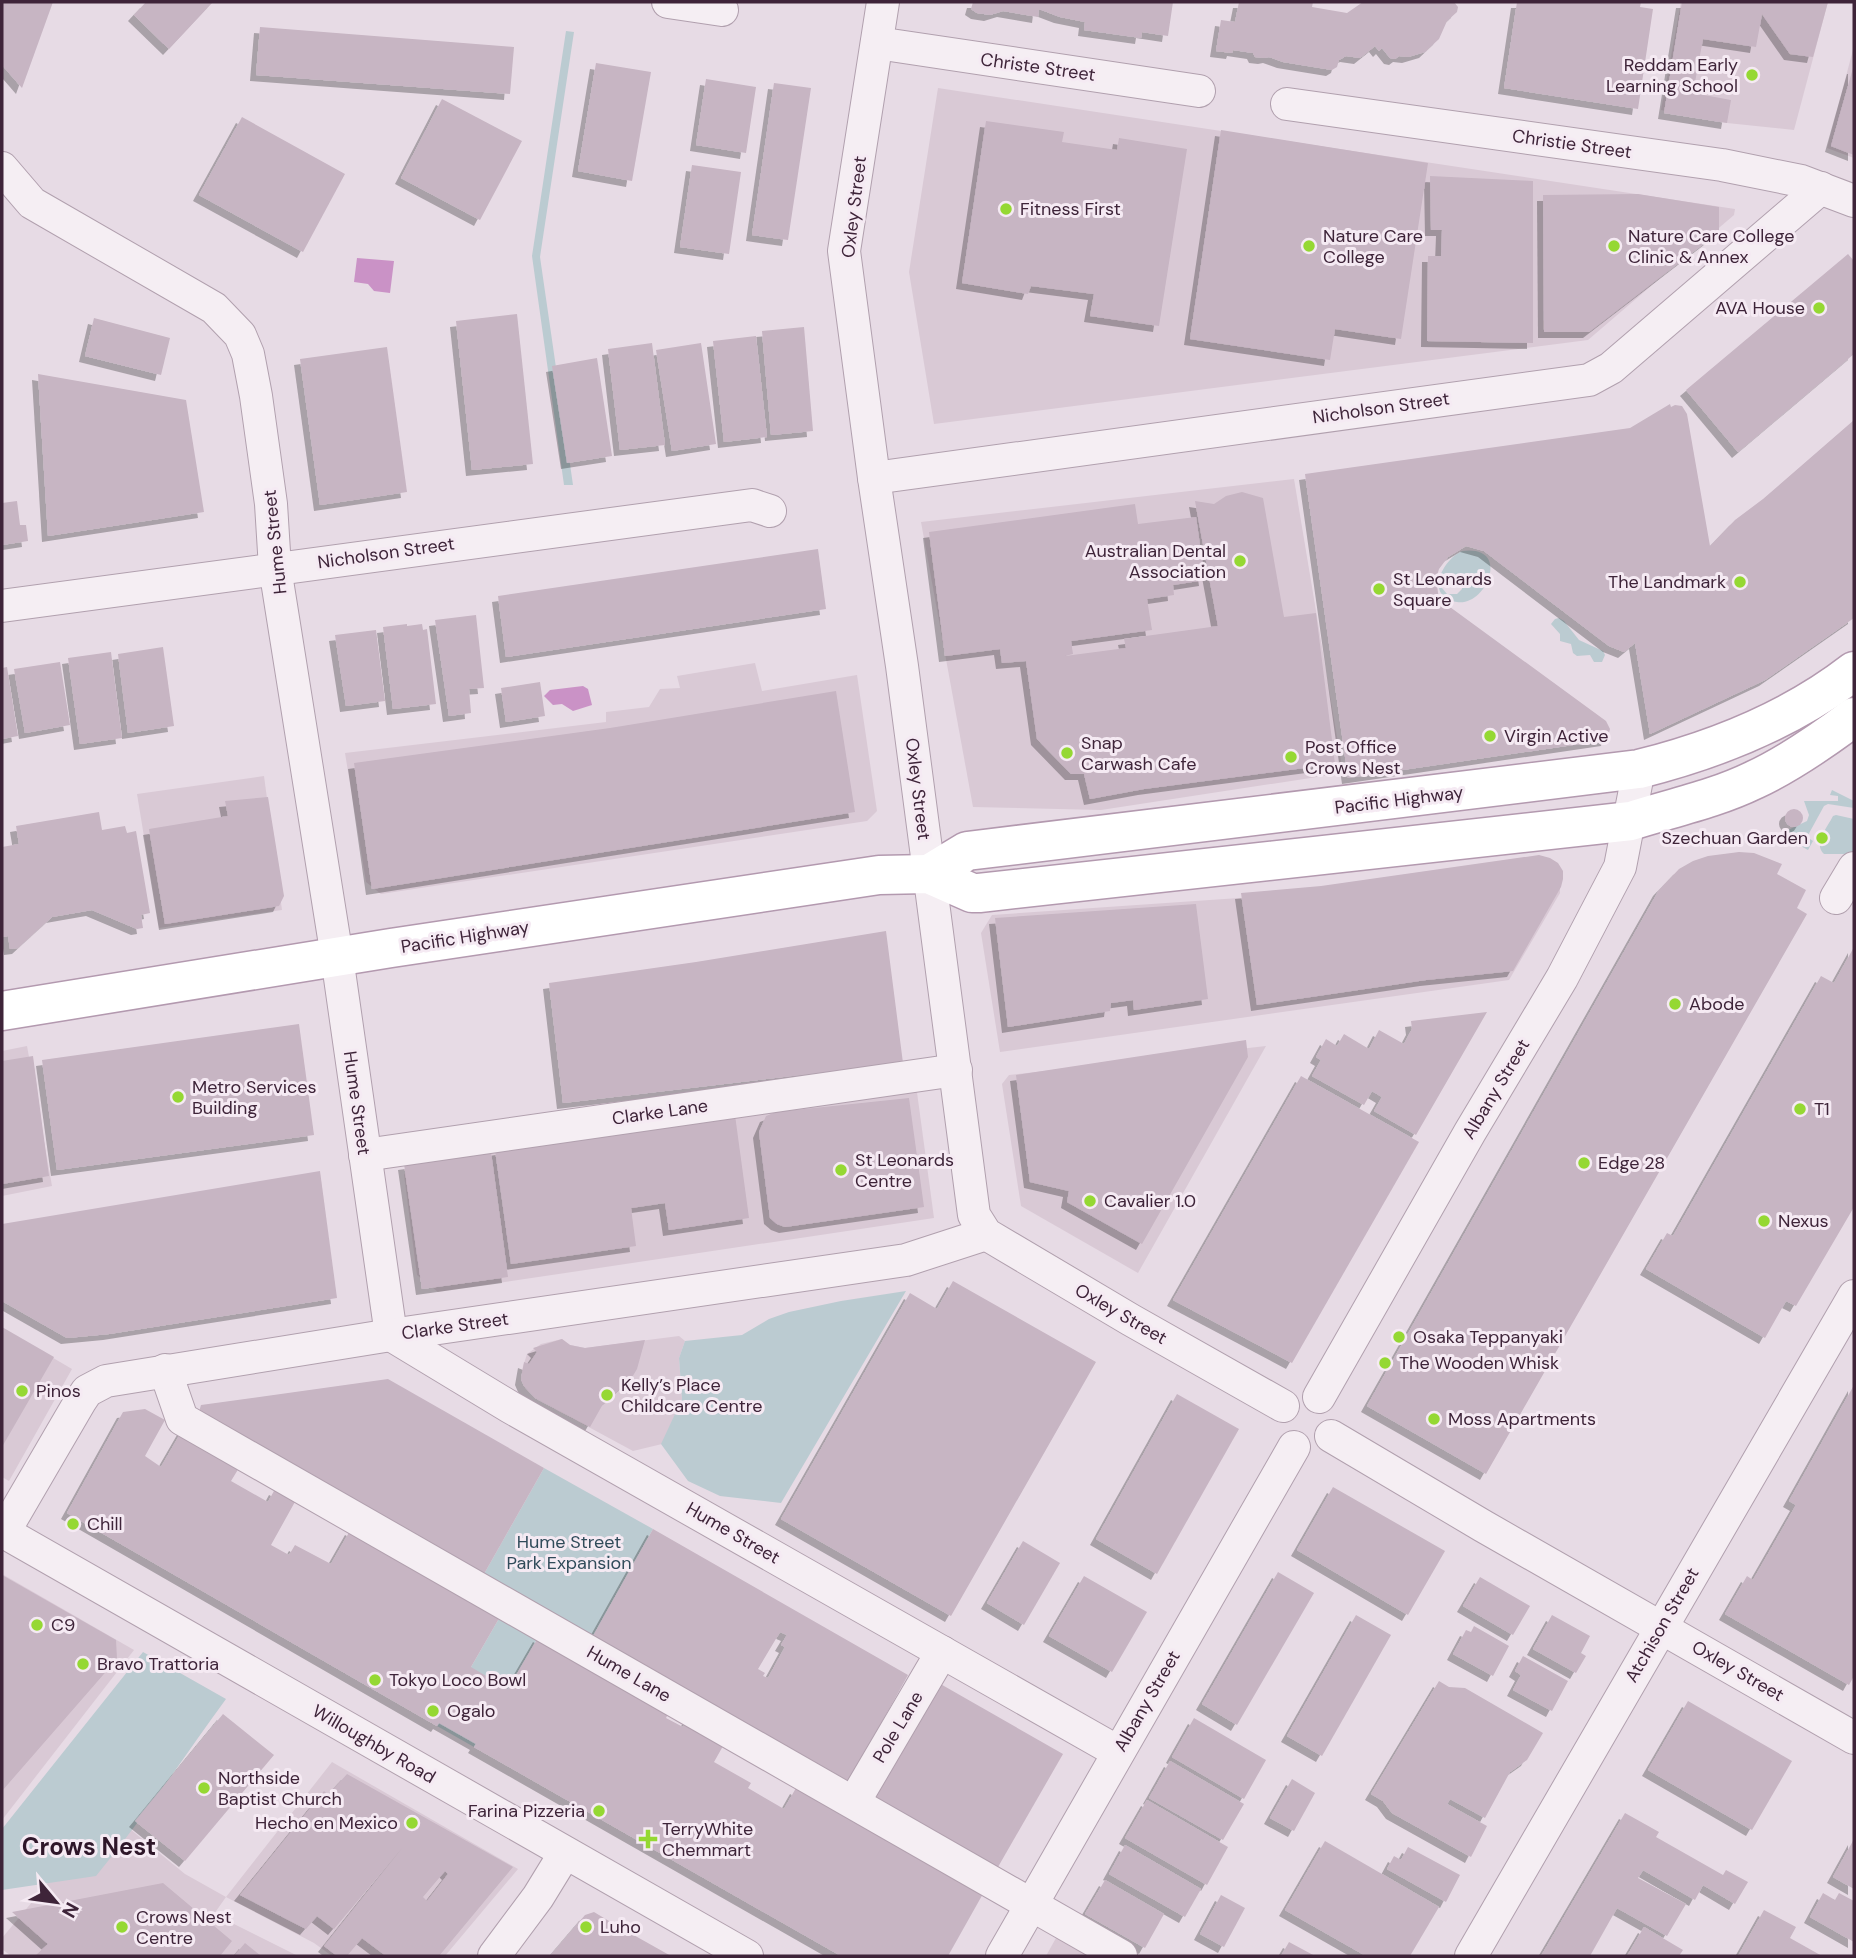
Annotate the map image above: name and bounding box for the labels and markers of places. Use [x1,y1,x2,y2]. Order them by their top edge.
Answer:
place label: Reddam Early Learning School [1606,53,1738,98]
marker: Reddam Early Learning School [1744,67,1760,83]
place label: Fitness First [1020,197,1121,221]
marker: Fitness First [998,201,1014,217]
place label: Nature Care College [1323,224,1423,269]
place label: Nature Care College Clinic & Annex [1628,224,1794,269]
marker: Nature Care College [1301,238,1317,254]
marker: Nature Care College Clinic & Annex [1606,238,1622,254]
place label: AVA House [1715,296,1805,320]
marker: AVA House [1811,300,1827,316]
place label: Australian Dental Association [1085,539,1226,584]
marker: Australian Dental Association [1232,553,1248,569]
place label: St Leonards Square [1393,567,1492,612]
place label: The Landmark [1608,570,1726,594]
marker: The Landmark [1732,574,1748,590]
marker: St Leonards Square [1371,581,1387,597]
place label: Virgin Active [1504,724,1608,748]
marker: Virgin Active [1482,728,1498,744]
place label: Snap Carwash Cafe [1081,731,1196,776]
place label: Post Office Crows Nest [1305,735,1400,780]
marker: Snap Carwash Cafe [1059,745,1075,761]
marker: Post Office Crows Nest [1283,749,1299,765]
place label: Szechuan Garden [1662,826,1808,850]
marker: Szechuan Garden [1814,830,1830,846]
place label: Abode [1689,992,1744,1016]
marker: Abode [1667,996,1683,1012]
place label: Metro Services Building [192,1075,317,1120]
marker: Metro Services Building [170,1089,186,1105]
place label: T1 [1814,1097,1830,1121]
marker: T1 [1792,1101,1808,1117]
place label: St Leonards Centre [855,1148,954,1193]
place label: Edge 28 [1598,1151,1665,1175]
marker: Edge 28 [1576,1155,1592,1171]
marker: St Leonards Centre [833,1162,849,1178]
place label: Cavalier 1.0 [1104,1189,1196,1213]
marker: Cavalier 1.0 [1082,1193,1098,1209]
place label: Nexus [1778,1209,1829,1233]
marker: Nexus [1756,1213,1772,1229]
place label: Osaka Teppanyaki [1413,1325,1563,1349]
marker: Osaka Teppanyaki [1391,1329,1407,1345]
place label: The Wooden Whisk [1399,1351,1559,1375]
marker: The Wooden Whisk [1377,1355,1393,1371]
place label: Kelly’s Place Childcare Centre [621,1373,762,1418]
place label: Pinos [36,1379,81,1403]
marker: Pinos [14,1383,30,1399]
marker: Kelly’s Place Childcare Centre [599,1387,615,1403]
place label: Moss Apartments [1448,1407,1596,1431]
marker: Moss Apartments [1426,1411,1442,1427]
place label: Chill [87,1512,123,1536]
marker: Chill [65,1516,81,1532]
place label: C9 [51,1613,75,1637]
marker: C9 [29,1617,45,1633]
place label: Bravo Trattoria [97,1652,219,1676]
marker: Bravo Trattoria [75,1656,91,1672]
place label: Tokyo Loco Bowl [389,1668,526,1692]
marker: Tokyo Loco Bowl [367,1672,383,1688]
place label: Ogalo [447,1699,495,1723]
marker: Ogalo [425,1703,441,1719]
place label: Northside Baptist Church [218,1766,342,1811]
marker: Northside Baptist Church [196,1780,212,1796]
place label: Farina Pizzeria [468,1799,585,1823]
marker: Farina Pizzeria [591,1803,607,1819]
place label: Hecho en Mexico [255,1811,398,1835]
marker: Hecho en Mexico [404,1815,420,1831]
place label: TerryWhite Chemmart [662,1817,753,1862]
marker: TerryWhite Chemmart [640,1831,656,1847]
place label: Crows Nest Centre [136,1905,231,1950]
place label: Luho [600,1915,641,1939]
marker: Crows Nest Centre [114,1919,130,1935]
marker: Luho [578,1919,594,1935]

